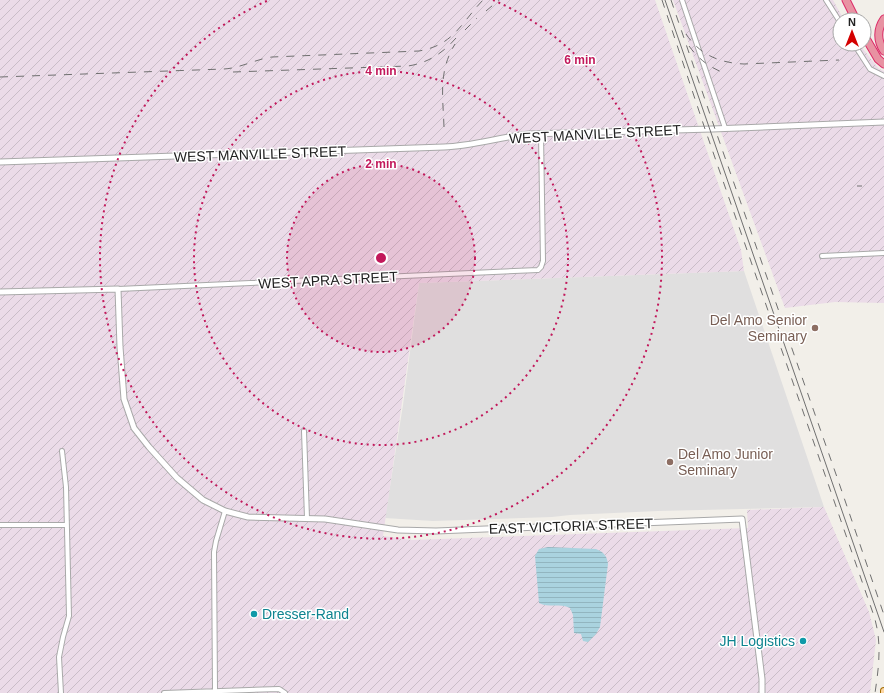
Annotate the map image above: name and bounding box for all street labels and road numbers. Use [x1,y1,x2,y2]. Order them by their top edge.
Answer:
street label: WEST MANVILLE STREET [508,121,682,147]
street label: WEST MANVILLE STREET [174,143,347,165]
street label: WEST APRA STREET [258,268,399,292]
street label: EAST VICTORIA STREET [489,515,654,537]

